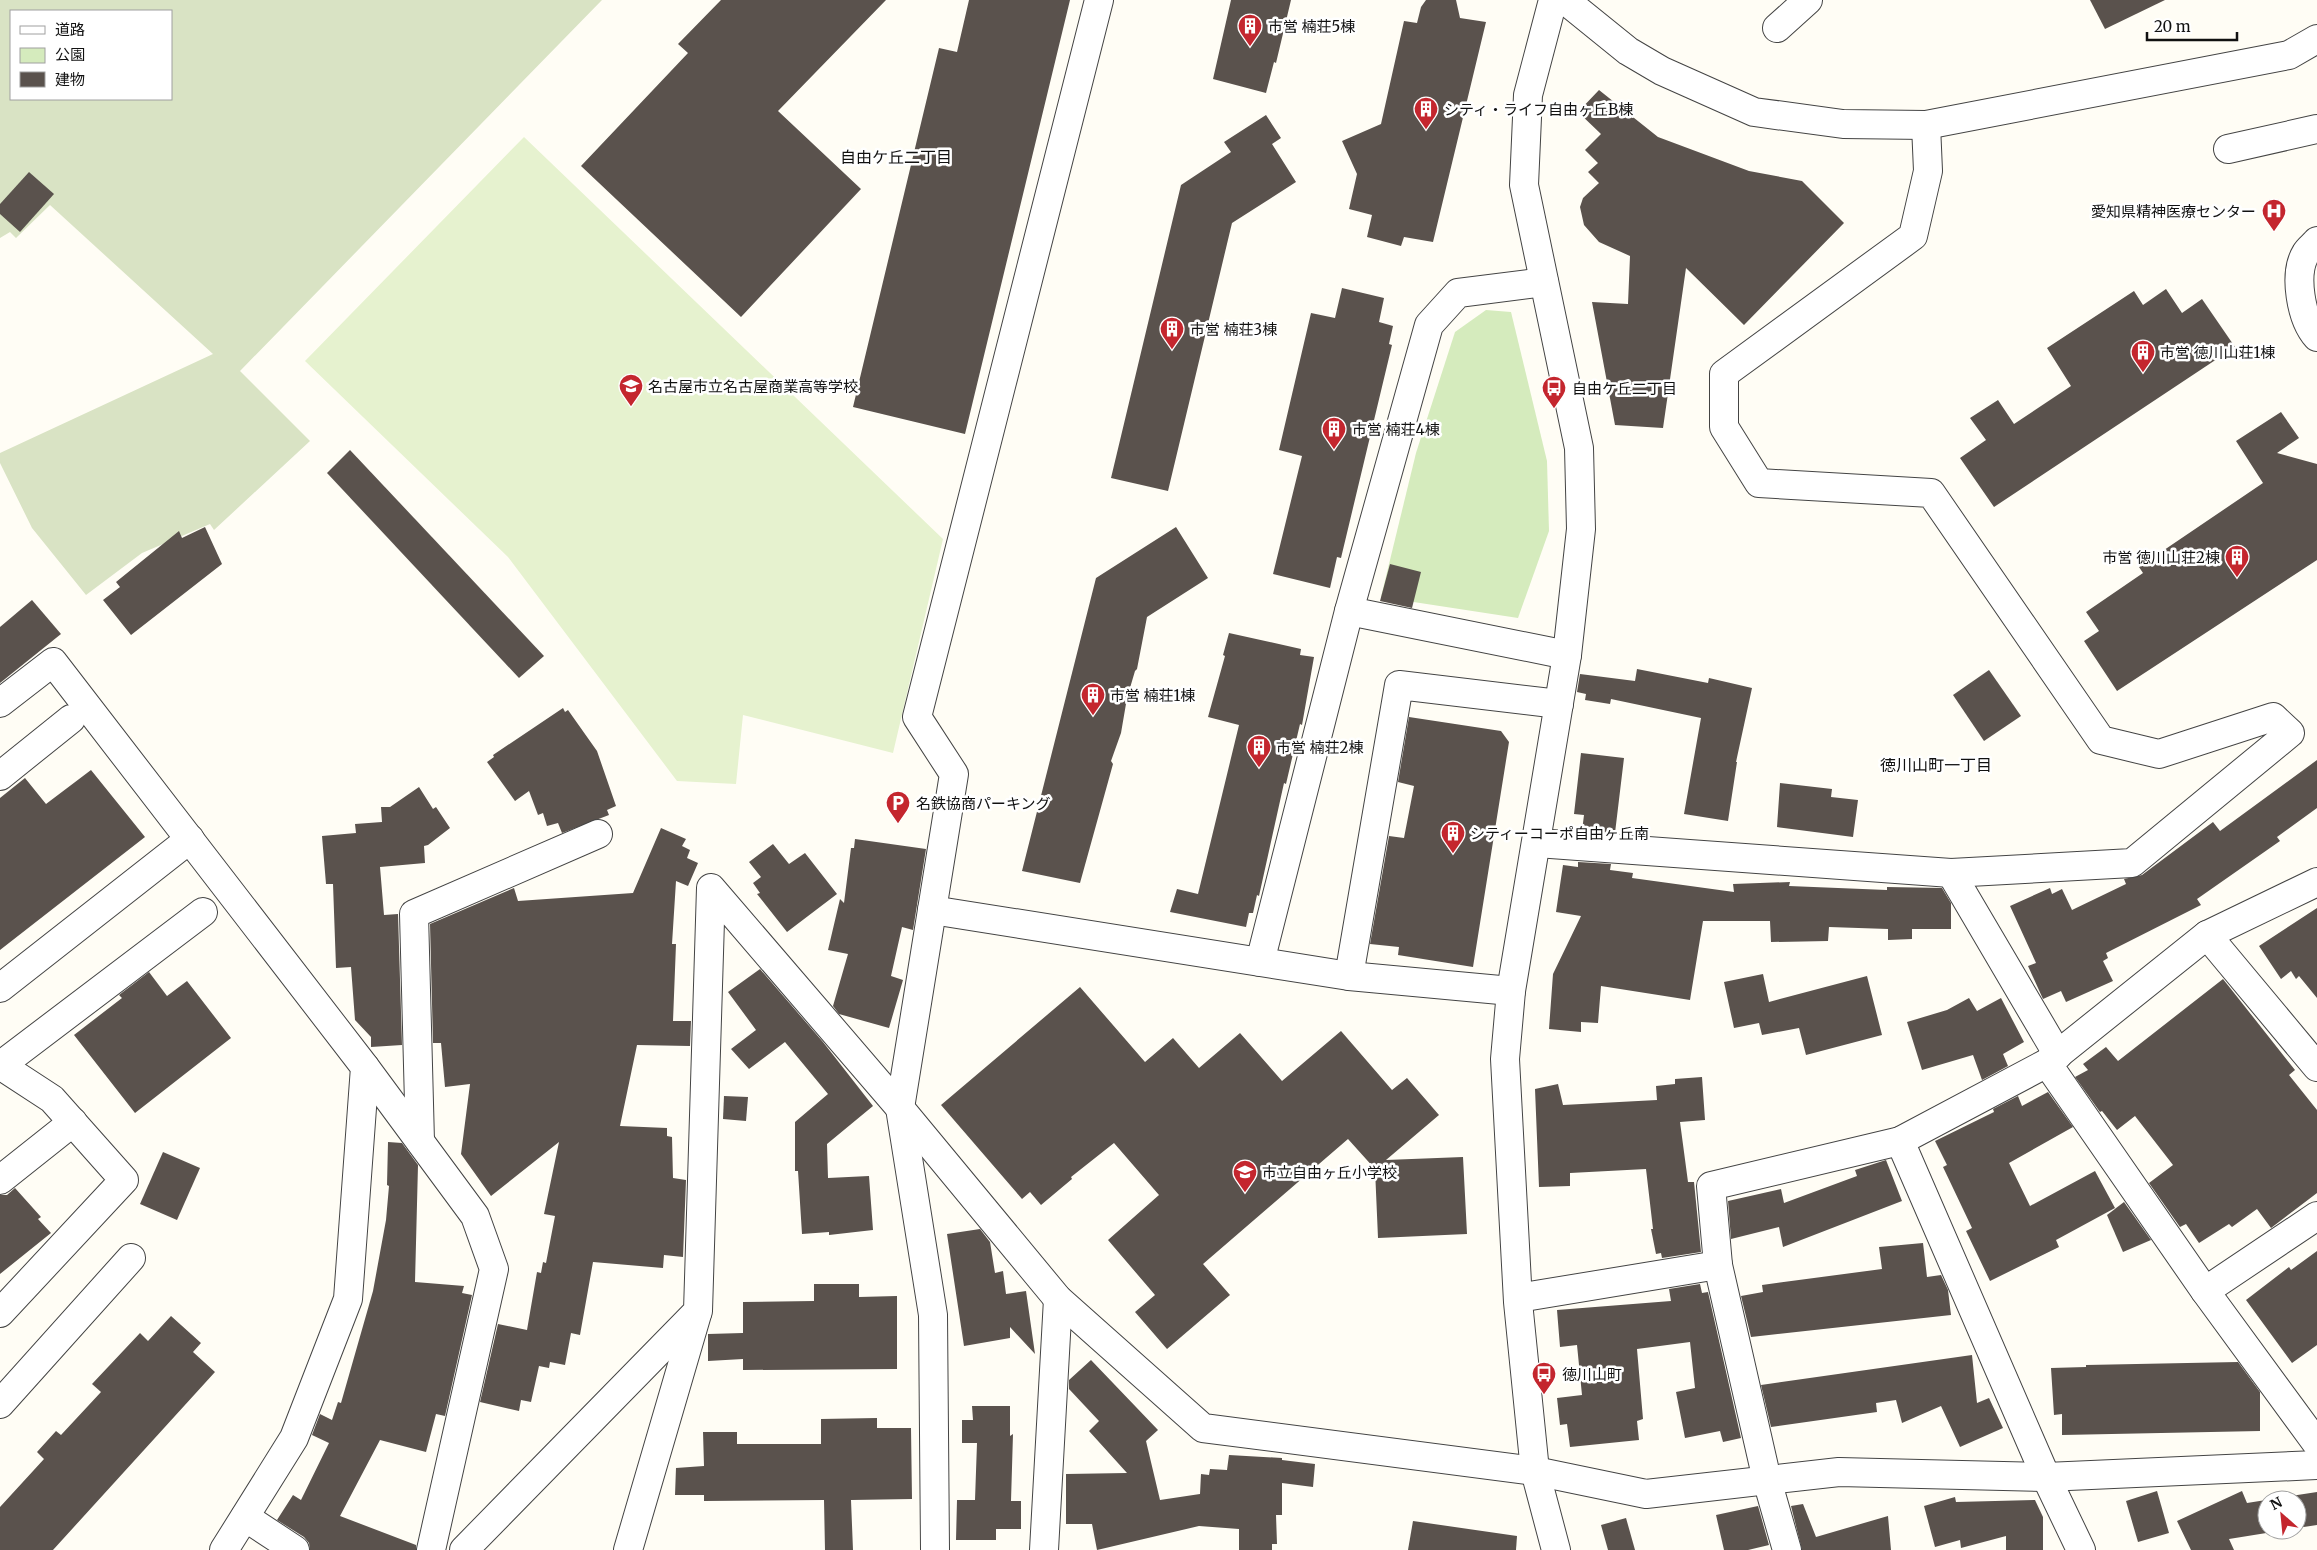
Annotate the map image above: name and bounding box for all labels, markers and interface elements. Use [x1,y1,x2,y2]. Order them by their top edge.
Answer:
legend [10,10,172,100]
scale bar [2147,10,2237,42]
building icon: 市営 楠荘5棟 [1237,13,1263,47]
place label: 市営 楠荘5棟 [1268,17,1355,36]
text: 20 m [2154,17,2191,36]
text: 道路 [55,20,85,39]
text: 公園 [55,45,85,64]
text: 建物 [55,70,85,89]
building icon: シティ・ライフ自由ヶ丘B棟 [1413,96,1439,130]
place label: シティ・ライフ自由ヶ丘B棟 [1444,100,1633,119]
district label: 自由ケ丘二丁目 [840,147,952,167]
hospital icon: 愛知県精神医療センター [2261,198,2287,232]
place label: 愛知県精神医療センター [2091,202,2256,221]
building icon: 市営 楠荘3棟 [1159,316,1185,350]
place label: 市営 楠荘3棟 [1190,320,1277,339]
building icon: 市営 徳川山荘1棟 [2130,339,2156,373]
place label: 市営 徳川山荘1棟 [2160,343,2275,362]
school or university icon: 名古屋市立名古屋商業高等学校 [618,373,644,407]
bus stop icon: 自由ケ丘二丁目 [1541,375,1567,409]
place label: 名古屋市立名古屋商業高等学校 [648,377,858,396]
place label: 自由ケ丘二丁目 [1572,379,1677,398]
building icon: 市営 楠荘4棟 [1321,416,1347,450]
place label: 市営 楠荘4棟 [1352,420,1440,439]
building icon: 市営 徳川山荘2棟 [2224,544,2250,578]
place label: 市営 徳川山荘2棟 [2103,548,2220,567]
building icon: 市営 楠荘1棟 [1080,682,1106,716]
place label: 市営 楠荘1棟 [1110,686,1195,705]
building icon: 市営 楠荘2棟 [1246,734,1272,768]
place label: 市営 楠荘2棟 [1276,738,1363,757]
district label: 徳川山町一丁目 [1880,755,1992,775]
parking icon: 名鉄協商パーキング [885,790,911,824]
place label: 名鉄協商パーキング [916,794,1051,813]
building icon: シティーコーポ自由ヶ丘南 [1440,820,1466,854]
place label: シティーコーポ自由ヶ丘南 [1470,824,1649,843]
school or university icon: 市立自由ヶ丘小学校 [1232,1159,1258,1193]
place label: 市立自由ヶ丘小学校 [1262,1163,1397,1182]
bus stop icon: 徳川山町 [1531,1361,1557,1395]
place label: 徳川山町 [1562,1365,1622,1384]
north arrow [2257,1490,2307,1540]
text: N [2267,1493,2285,1514]

